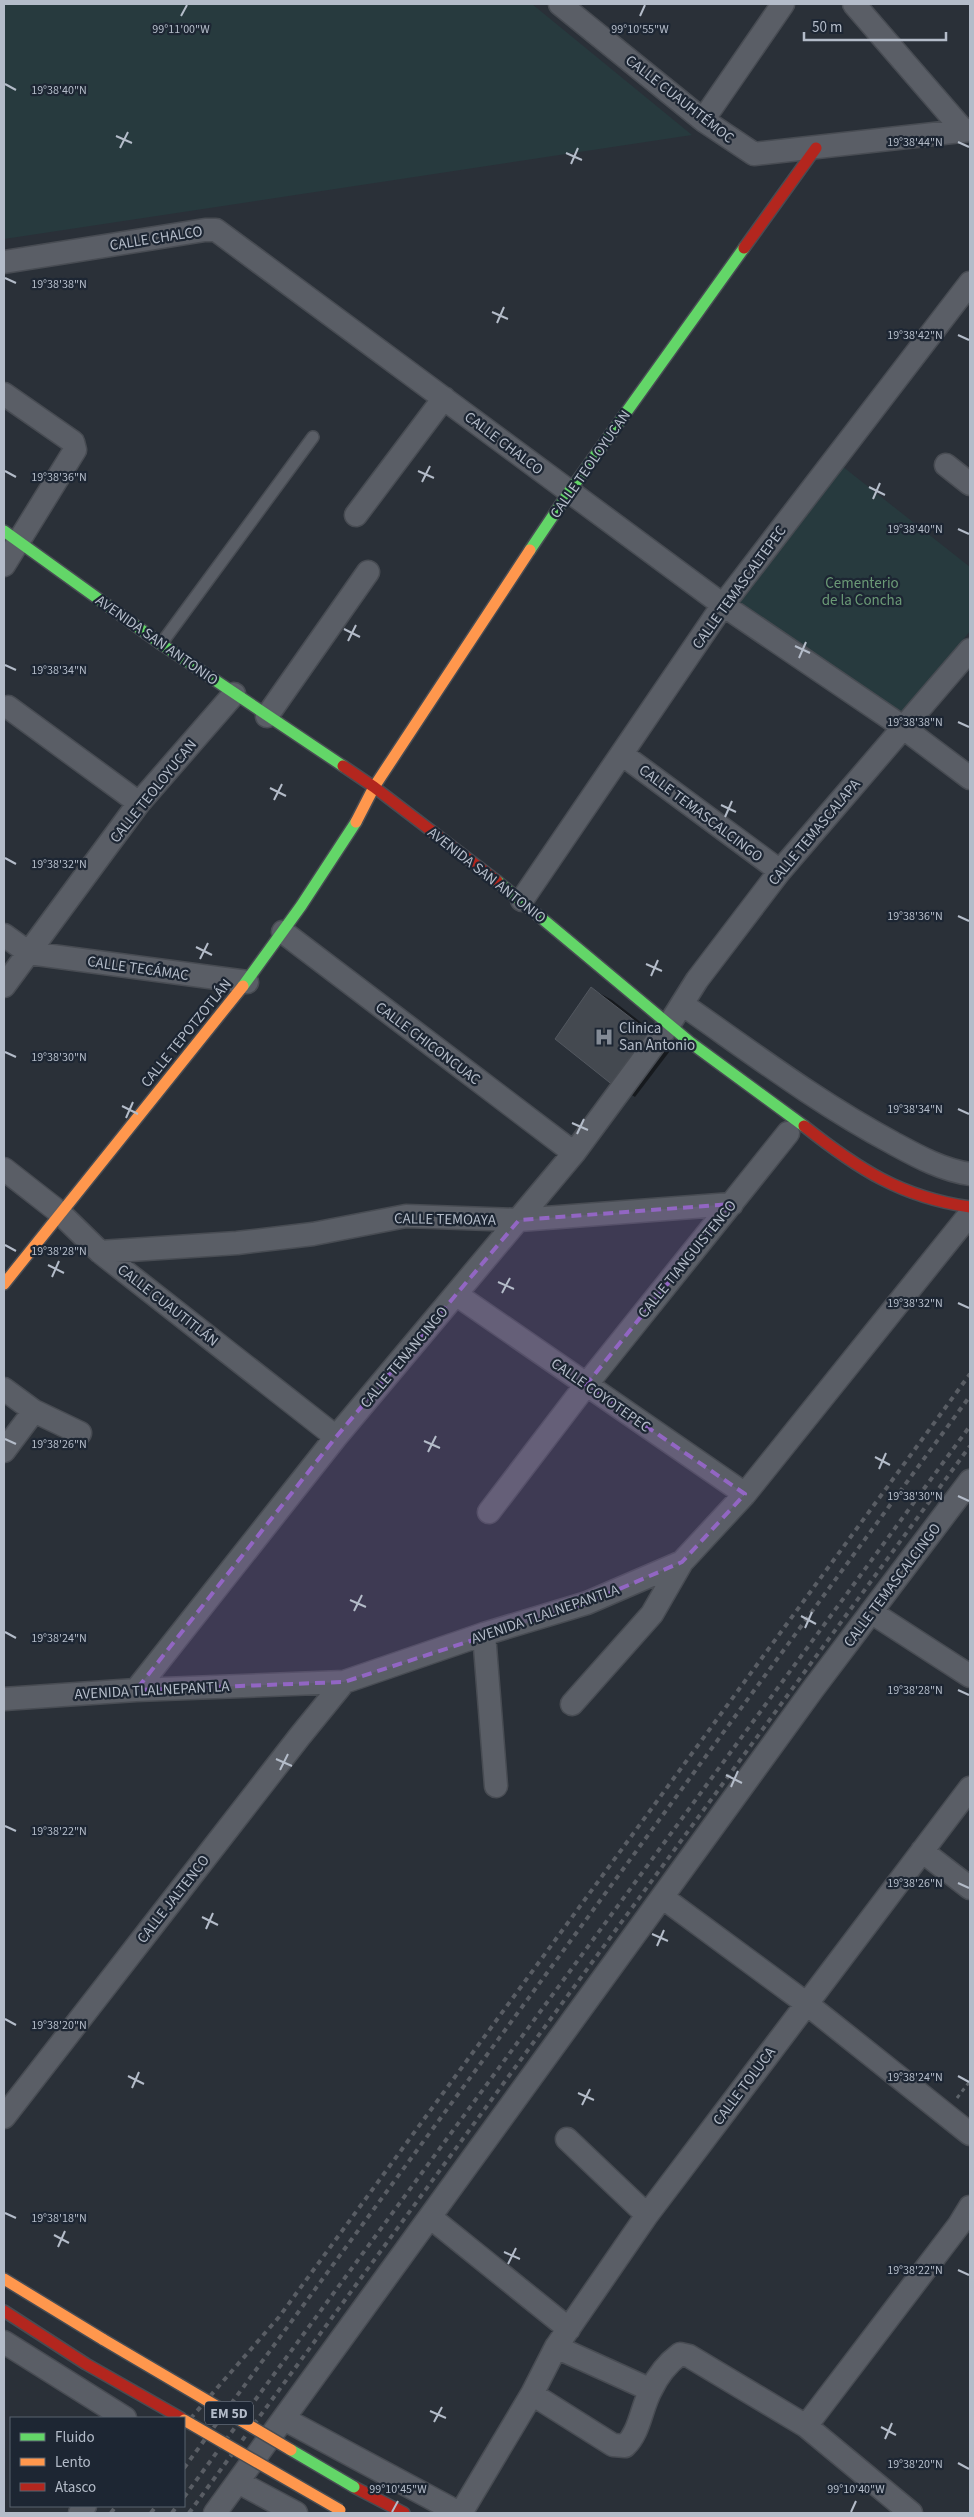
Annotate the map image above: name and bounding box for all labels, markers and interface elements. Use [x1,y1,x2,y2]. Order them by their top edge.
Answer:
scale bar [804,10,946,42]
text: 50 m [812,17,842,38]
text: 99°11'00"W [152,21,210,38]
text: 99°10'55"W [611,21,669,38]
street label: CALLE CUAUHTÉMOC [621,50,739,149]
text: 19°38'40"N [31,82,87,99]
text: 19°38'44"N [887,134,943,151]
street label: CALLE CHALCO [108,221,204,256]
text: 19°38'38"N [31,276,87,293]
text: 19°38'42"N [887,327,943,344]
street label: CALLE TEOLOYUCAN [545,406,636,523]
street label: CALLE CHALCO [460,407,547,480]
text: 19°38'36"N [31,469,87,486]
street label: CALLE TEMASCALTEPEC [687,521,792,653]
text: 19°38'40"N [887,521,943,538]
park label: Cementerio de la Concha [822,573,902,611]
street label: AVENIDA SAN ANTONIO [91,590,222,691]
text: 19°38'34"N [31,662,87,679]
text: 19°38'38"N [887,714,943,731]
street label: CALLE TEOLOYUCAN [105,735,202,848]
street label: CALLE TEMASCALCINGO [634,760,767,867]
street label: CALLE TEMASCALAPA [763,774,866,890]
street label: AVENIDA SAN ANTONIO [423,822,550,928]
text: 19°38'32"N [31,856,87,873]
text: 19°38'36"N [887,908,943,925]
street label: CALLE TECÁMAC [86,951,190,986]
street label: CALLE TEPOTZOTLÁN [136,975,237,1092]
street label: CALLE CHICONCUAC [371,997,485,1090]
place label: Clinica San Antonio [619,1018,695,1056]
hospital icon: Clinica San Antonio [593,1026,615,1048]
text: 19°38'30"N [31,1049,87,1066]
text: 19°38'34"N [887,1101,943,1118]
street label: CALLE TIANGUISTENCO [633,1196,742,1323]
street label: CALLE TEMOAYA [394,1208,497,1231]
text: 19°38'28"N [31,1243,87,1260]
street label: CALLE CUAUTITLÁN [113,1259,223,1351]
text: 19°38'32"N [887,1295,943,1312]
street label: CALLE TENANCINGO [355,1302,453,1413]
street label: CALLE COYOTEPEC [547,1353,655,1438]
text: 19°38'26"N [31,1436,87,1453]
text: 19°38'30"N [887,1488,943,1505]
street label: CALLE TEMASCALCINGO [839,1519,946,1652]
street label: AVENIDA TLALNEPANTLA [468,1579,623,1650]
text: 19°38'24"N [31,1630,87,1647]
street label: AVENIDA TLALNEPANTLA [74,1676,231,1705]
text: 19°38'28"N [887,1682,943,1699]
text: 19°38'22"N [31,1823,87,1840]
street label: CALLE JALTENCO [132,1851,215,1948]
text: 19°38'26"N [887,1875,943,1892]
text: 19°38'20"N [31,2017,87,2034]
street label: CALLE TOLUCA [708,2042,781,2130]
text: 19°38'24"N [887,2069,943,2086]
text: 19°38'18"N [31,2210,87,2227]
text: 19°38'22"N [887,2262,943,2279]
road number: EM 5D [205,2402,253,2424]
legend [10,2417,185,2507]
text: Fluido [55,2427,95,2448]
text: Lento [55,2452,91,2473]
text: 19°38'20"N [887,2456,943,2473]
text: Atasco [55,2477,96,2498]
text: 99°10'45"W [369,2481,427,2498]
text: 99°10'40"W [827,2481,885,2498]

